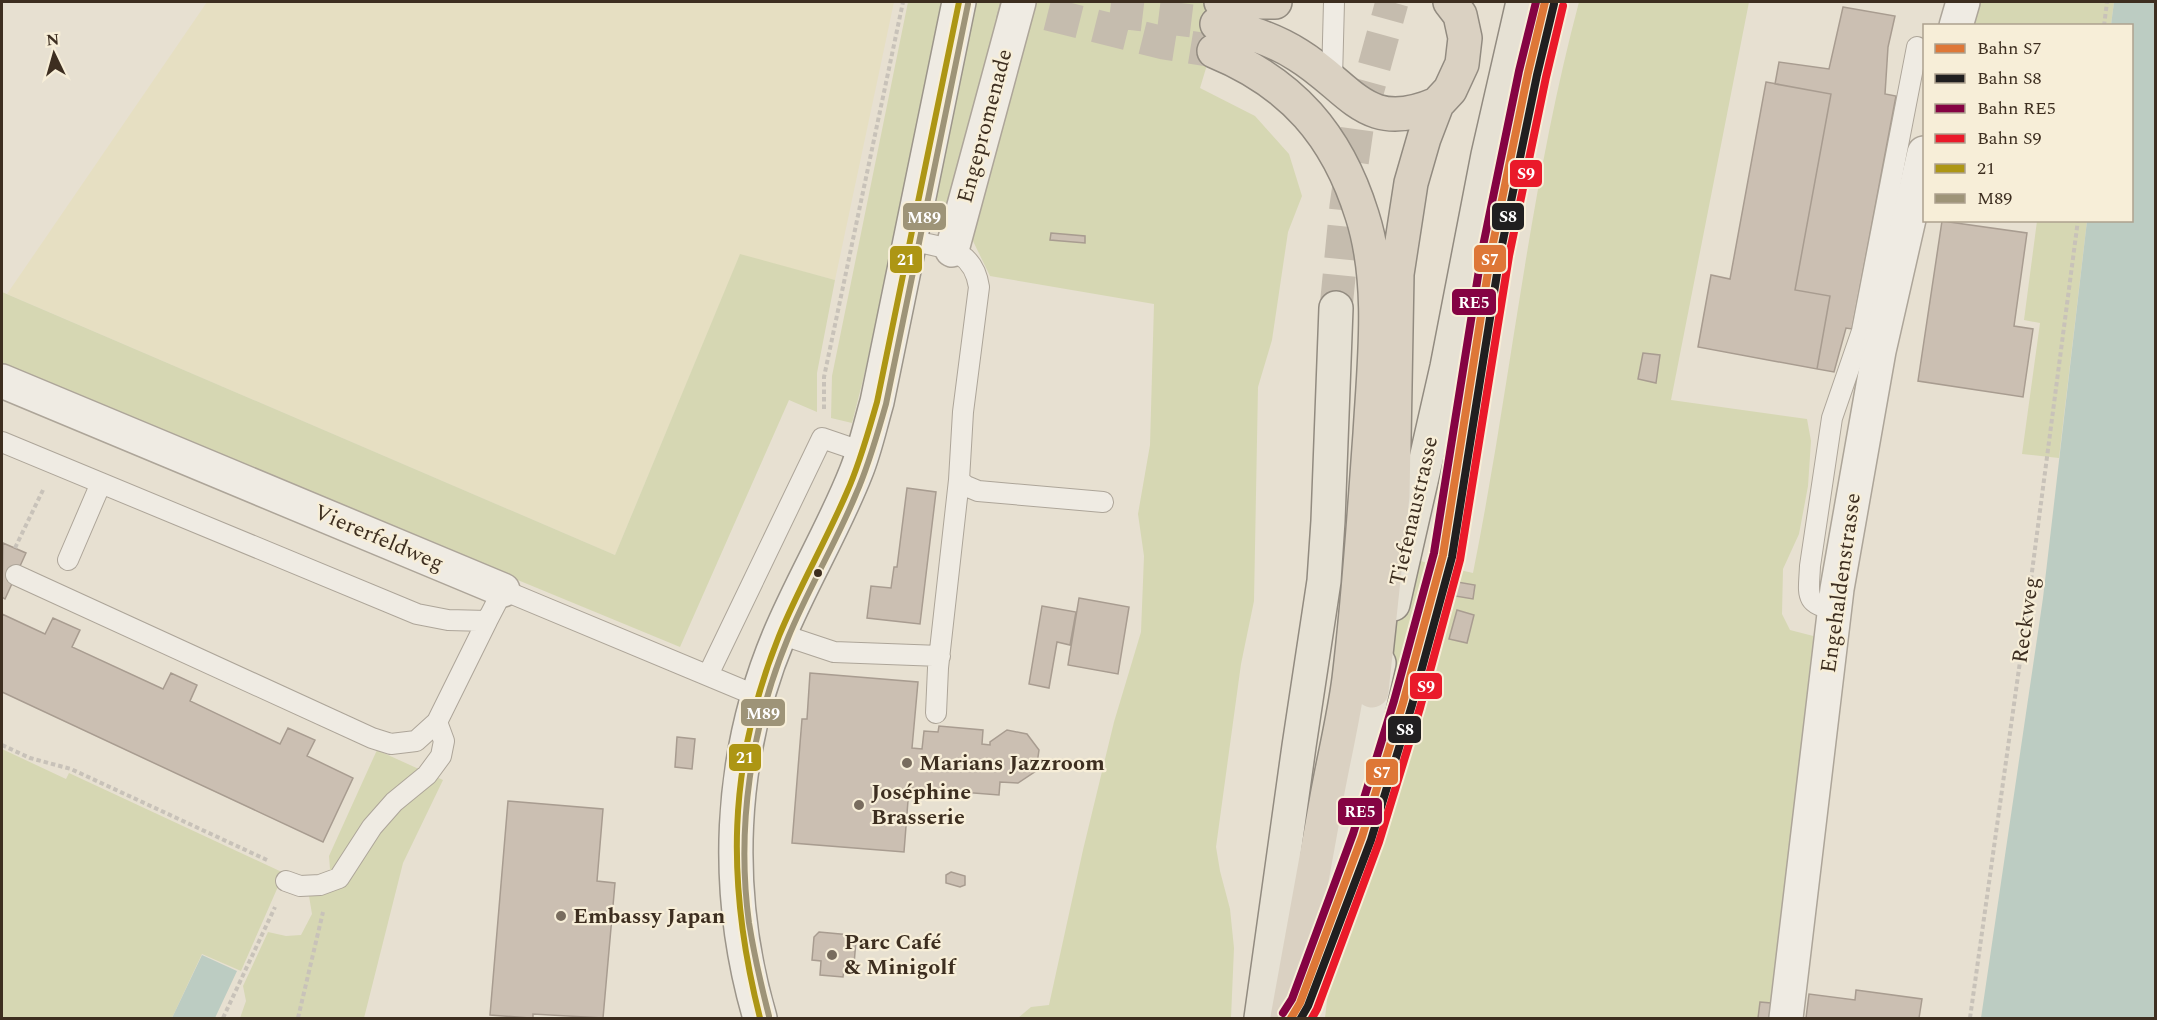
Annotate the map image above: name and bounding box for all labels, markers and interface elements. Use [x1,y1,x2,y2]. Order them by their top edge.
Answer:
north arrow [24,24,84,84]
legend [1923,24,2133,222]
text: N [45,28,60,53]
text: Bahn S7 [1977,35,2042,62]
street label: Engepromenade [949,45,1021,207]
text: Bahn S8 [1977,65,2042,92]
text: Bahn RE5 [1977,95,2056,122]
text: Bahn S9 [1977,125,2042,152]
text: 21 [1977,155,1995,182]
line badge: S9 [1509,159,1543,188]
text: S9 [1517,162,1535,186]
text: M89 [1977,185,2012,212]
line badge: M89 [902,202,947,231]
line badge: S8 [1491,202,1525,231]
text: S8 [1499,205,1517,229]
text: M89 [907,206,941,230]
line badge: S7 [1473,244,1507,273]
line badge: 21 [889,245,923,274]
text: 21 [897,248,915,272]
text: S7 [1481,248,1499,272]
line badge: RE5 [1451,288,1497,316]
text: RE5 [1458,291,1490,315]
street label: Tiefenaustrasse [1381,433,1447,589]
street label: Engehaldenstrasse [1812,491,1870,675]
street label: Viererfeldweg [309,496,449,580]
unlabelled marker [812,567,824,579]
street label: Reckweg [2004,575,2048,665]
line badge: S9 [1409,672,1443,700]
text: S9 [1417,675,1435,699]
line badge: M89 [740,698,786,727]
text: M89 [746,702,780,726]
line badge: S8 [1387,715,1422,744]
text: S8 [1396,718,1414,742]
line badge: 21 [728,743,762,772]
text: 21 [736,746,754,770]
place label: Marians Jazzroom [919,747,1105,780]
marker: Marians Jazzroom [900,756,914,770]
line badge: S7 [1365,758,1399,786]
text: S7 [1373,761,1391,785]
place label: Joséphine Brasserie [871,776,971,834]
line badge: RE5 [1337,797,1383,826]
marker: Joséphine Brasserie [852,798,866,812]
text: RE5 [1344,800,1376,824]
place label: Embassy Japan [573,900,726,933]
marker: Embassy Japan [554,909,568,923]
place label: Parc Café & Minigolf [844,926,957,984]
marker: Parc Café & Minigolf [825,948,839,962]

